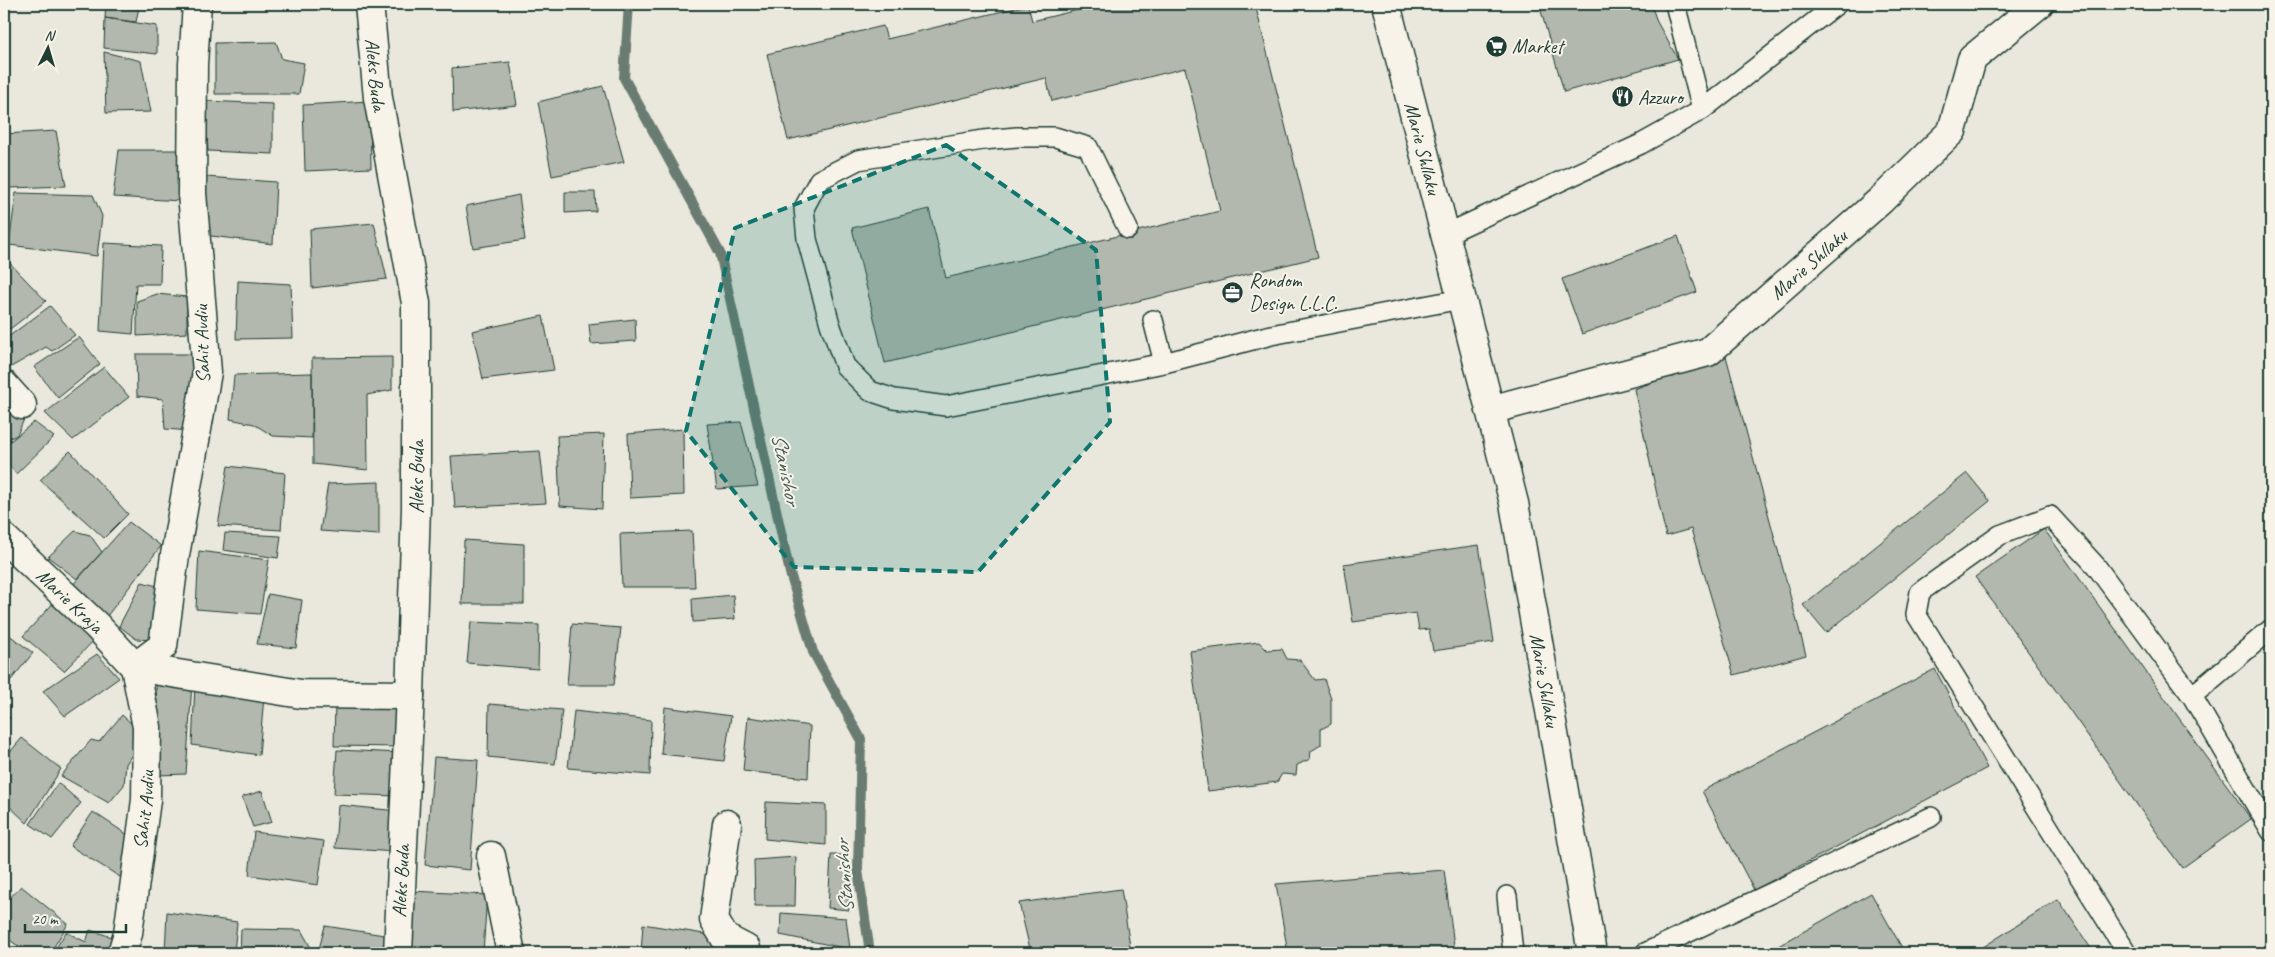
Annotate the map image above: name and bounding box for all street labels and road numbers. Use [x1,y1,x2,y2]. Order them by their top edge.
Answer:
street label: Aleks Buda [360,37,393,115]
street label: Marie Shllaku [1399,99,1447,199]
street label: Marie Shllaku [1764,222,1853,305]
street label: Sahit Avdiu [188,303,216,384]
street label: Aleks Buda [404,439,429,513]
street label: Marie Kraja [31,563,111,639]
street label: Marie Shllaku [1524,631,1565,730]
street label: Sahit Avdiu [127,769,159,851]
street label: Aleks Buda [387,842,415,918]

